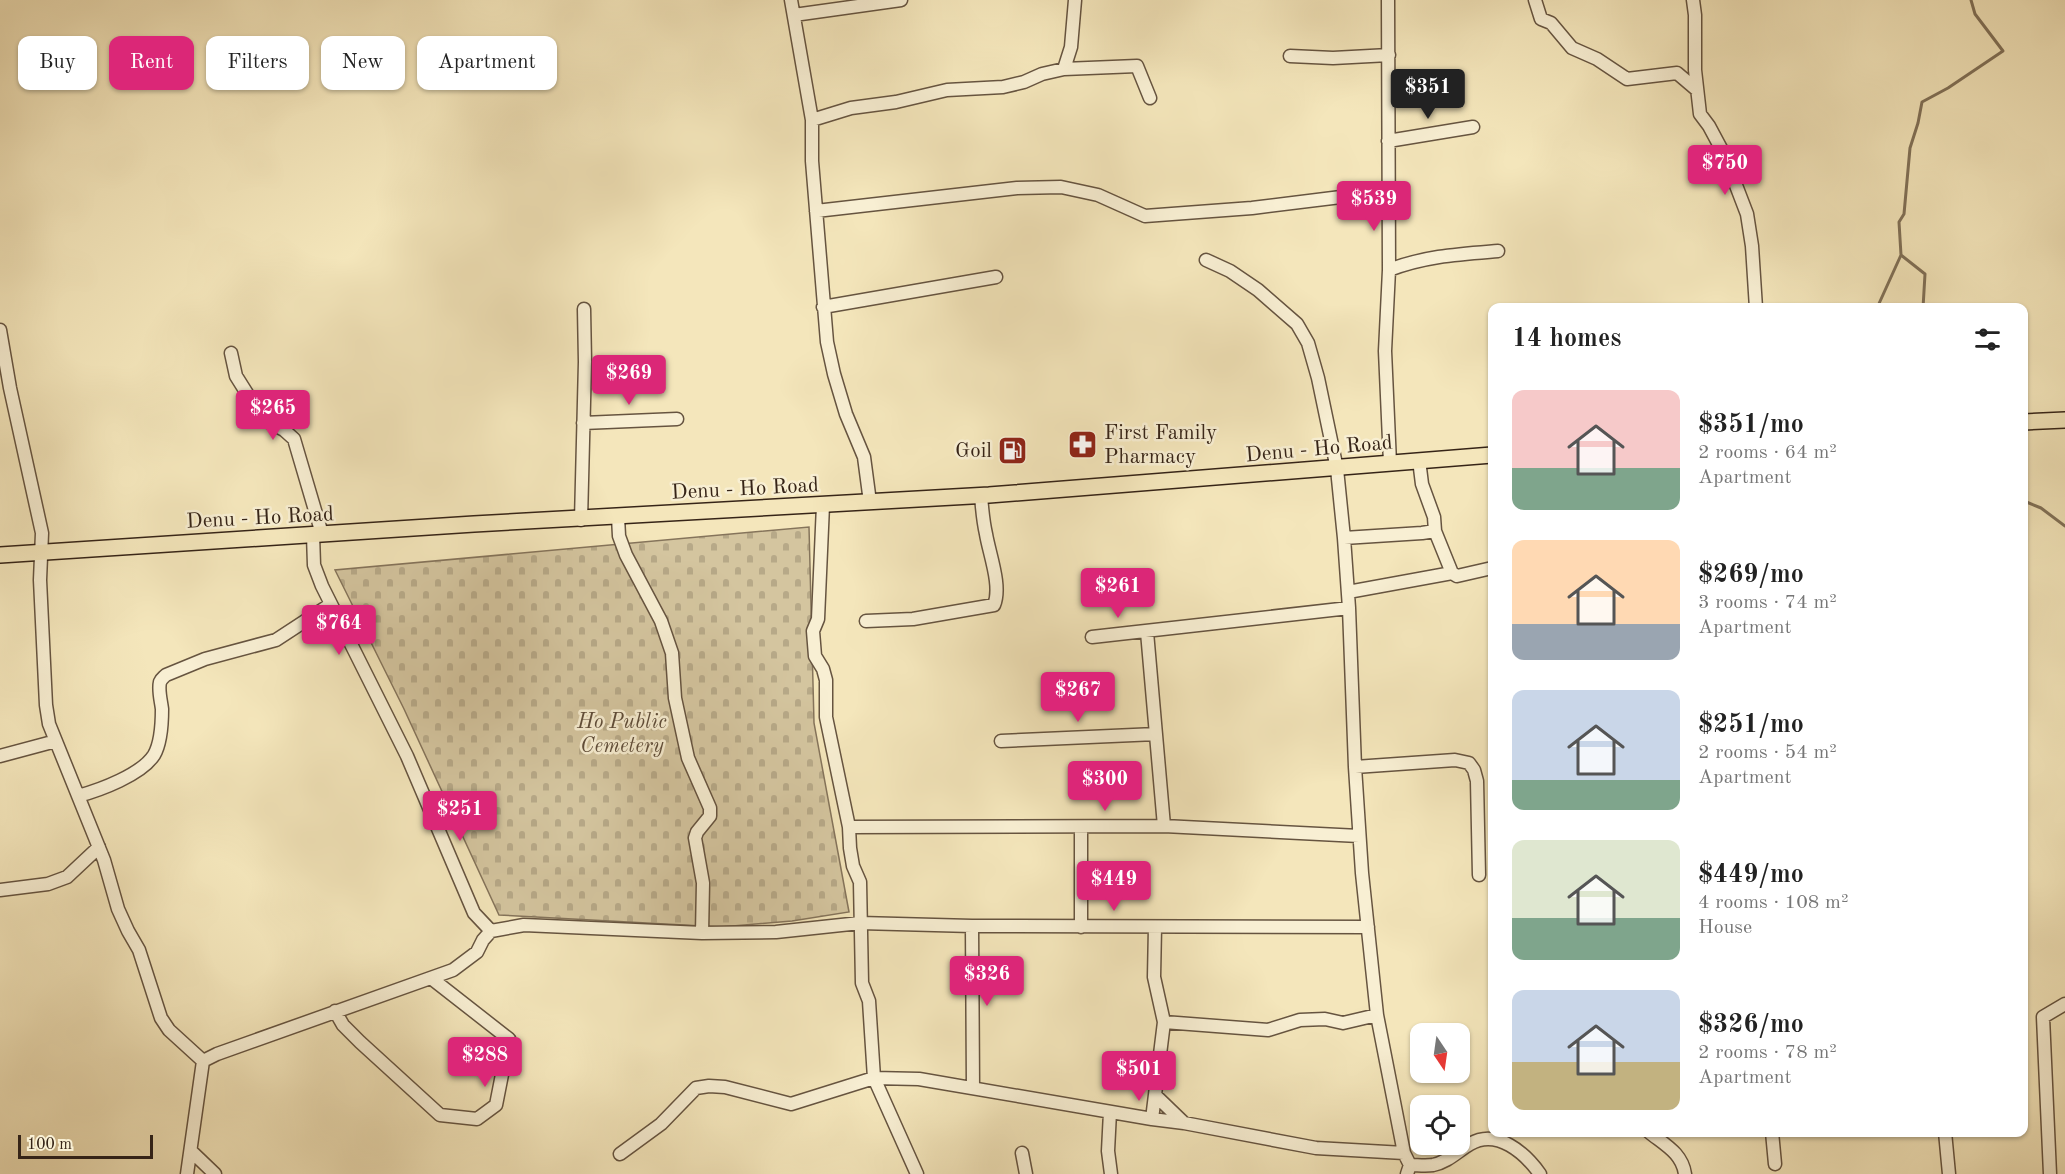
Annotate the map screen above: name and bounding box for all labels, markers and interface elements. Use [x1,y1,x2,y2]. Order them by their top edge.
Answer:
chip: Buy [18,36,97,90]
chip: Rent [109,36,194,90]
chip: Filters [206,36,309,90]
chip: New [321,36,405,90]
chip: Apartment [417,36,557,90]
pin: $351 [1392,69,1464,120]
text: $351 [1405,78,1451,98]
pin: $750 [1689,145,1761,196]
text: $750 [1702,154,1748,174]
pin: $539 [1338,181,1410,232]
text: $539 [1351,190,1397,210]
icon: filters [1971,323,2004,356]
text: 14 homes [1512,326,1621,352]
pin: $269 [593,355,665,406]
text: $269 [606,364,652,384]
pin: $265 [237,390,309,441]
text: $265 [250,399,296,419]
text: $351/mo [1698,412,1804,438]
icon: home [1560,414,1632,486]
place label: First Family Pharmacy [1104,423,1217,468]
pharmacy icon: First Family Pharmacy [1067,428,1099,460]
street label: Denu - Ho Road [1245,433,1394,466]
fuel station icon: Goil [997,434,1029,466]
place label: Goil [955,441,992,462]
text: 2 rooms · 64 m² [1698,443,1837,463]
text: Apartment [1698,468,1792,488]
street label: Denu - Ho Road [671,475,819,504]
street label: Denu - Ho Road [186,504,334,533]
text: $269/mo [1698,562,1804,588]
icon: home [1560,564,1632,636]
pin: $261 [1082,568,1154,619]
text: $261 [1095,577,1141,597]
text: 3 rooms · 74 m² [1698,593,1837,613]
pin: $764 [303,605,375,656]
text: $764 [316,614,362,634]
text: Apartment [1698,618,1792,638]
pin: $267 [1042,672,1114,723]
text: $267 [1055,681,1101,701]
park label: Ho Public Cemetery [576,712,667,757]
text: $251/mo [1698,712,1804,738]
icon: home [1560,714,1632,786]
text: 2 rooms · 54 m² [1698,743,1837,763]
pin: $300 [1069,761,1141,812]
text: Apartment [1698,768,1792,788]
text: $300 [1082,770,1128,790]
pin: $251 [424,791,496,842]
text: $251 [437,800,483,820]
pin: $449 [1078,861,1150,912]
text: $449/mo [1698,862,1804,888]
icon: home [1560,864,1632,936]
text: $449 [1091,870,1137,890]
text: 4 rooms · 108 m² [1698,893,1848,913]
text: House [1698,918,1752,938]
pin: $326 [951,956,1023,1007]
text: $326 [964,965,1010,985]
text: $326/mo [1698,1012,1804,1038]
icon: home [1560,1014,1632,1086]
north arrow [1410,1023,1470,1083]
map controls [1410,1023,1470,1155]
pin: $288 [449,1037,521,1088]
text: 2 rooms · 78 m² [1698,1043,1837,1063]
text: $288 [462,1046,508,1066]
pin: $501 [1103,1051,1175,1102]
text: $501 [1116,1060,1162,1080]
text: Apartment [1698,1068,1792,1088]
button: locate [1410,1095,1470,1155]
scale bar [18,1132,153,1160]
text: 100 m [27,1137,72,1153]

